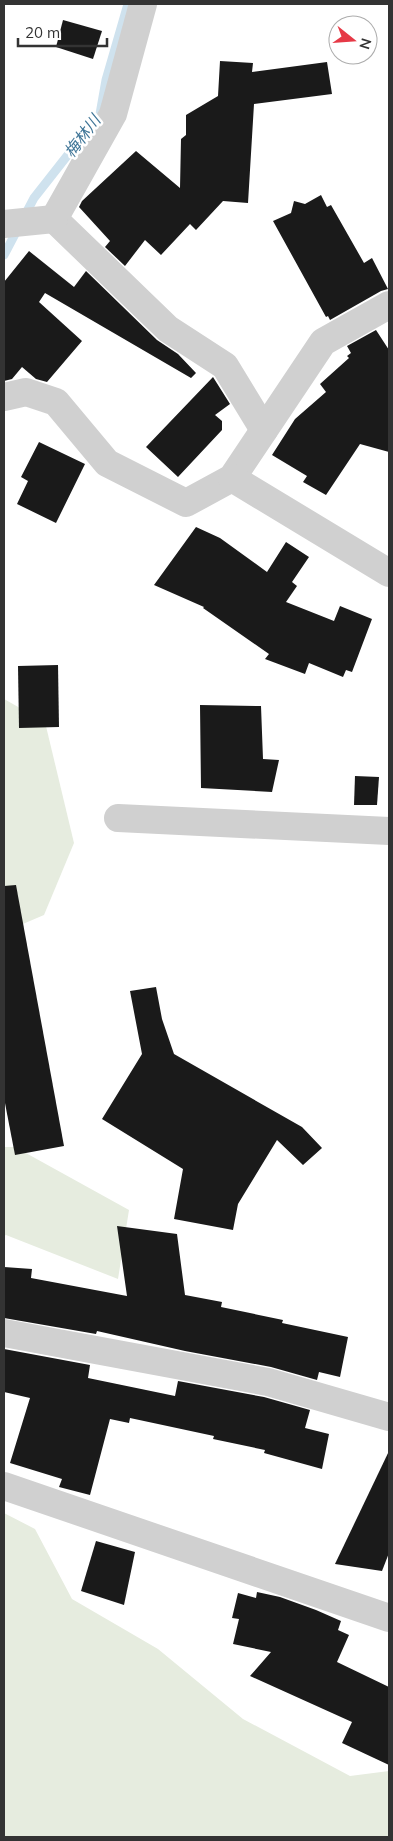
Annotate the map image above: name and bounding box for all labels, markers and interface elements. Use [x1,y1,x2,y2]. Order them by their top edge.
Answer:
scale bar [18,15,106,47]
north arrow [328,15,378,65]
text: 20 m [25,23,60,42]
text: N [355,36,376,51]
water label: 梅林川 [60,109,106,161]

